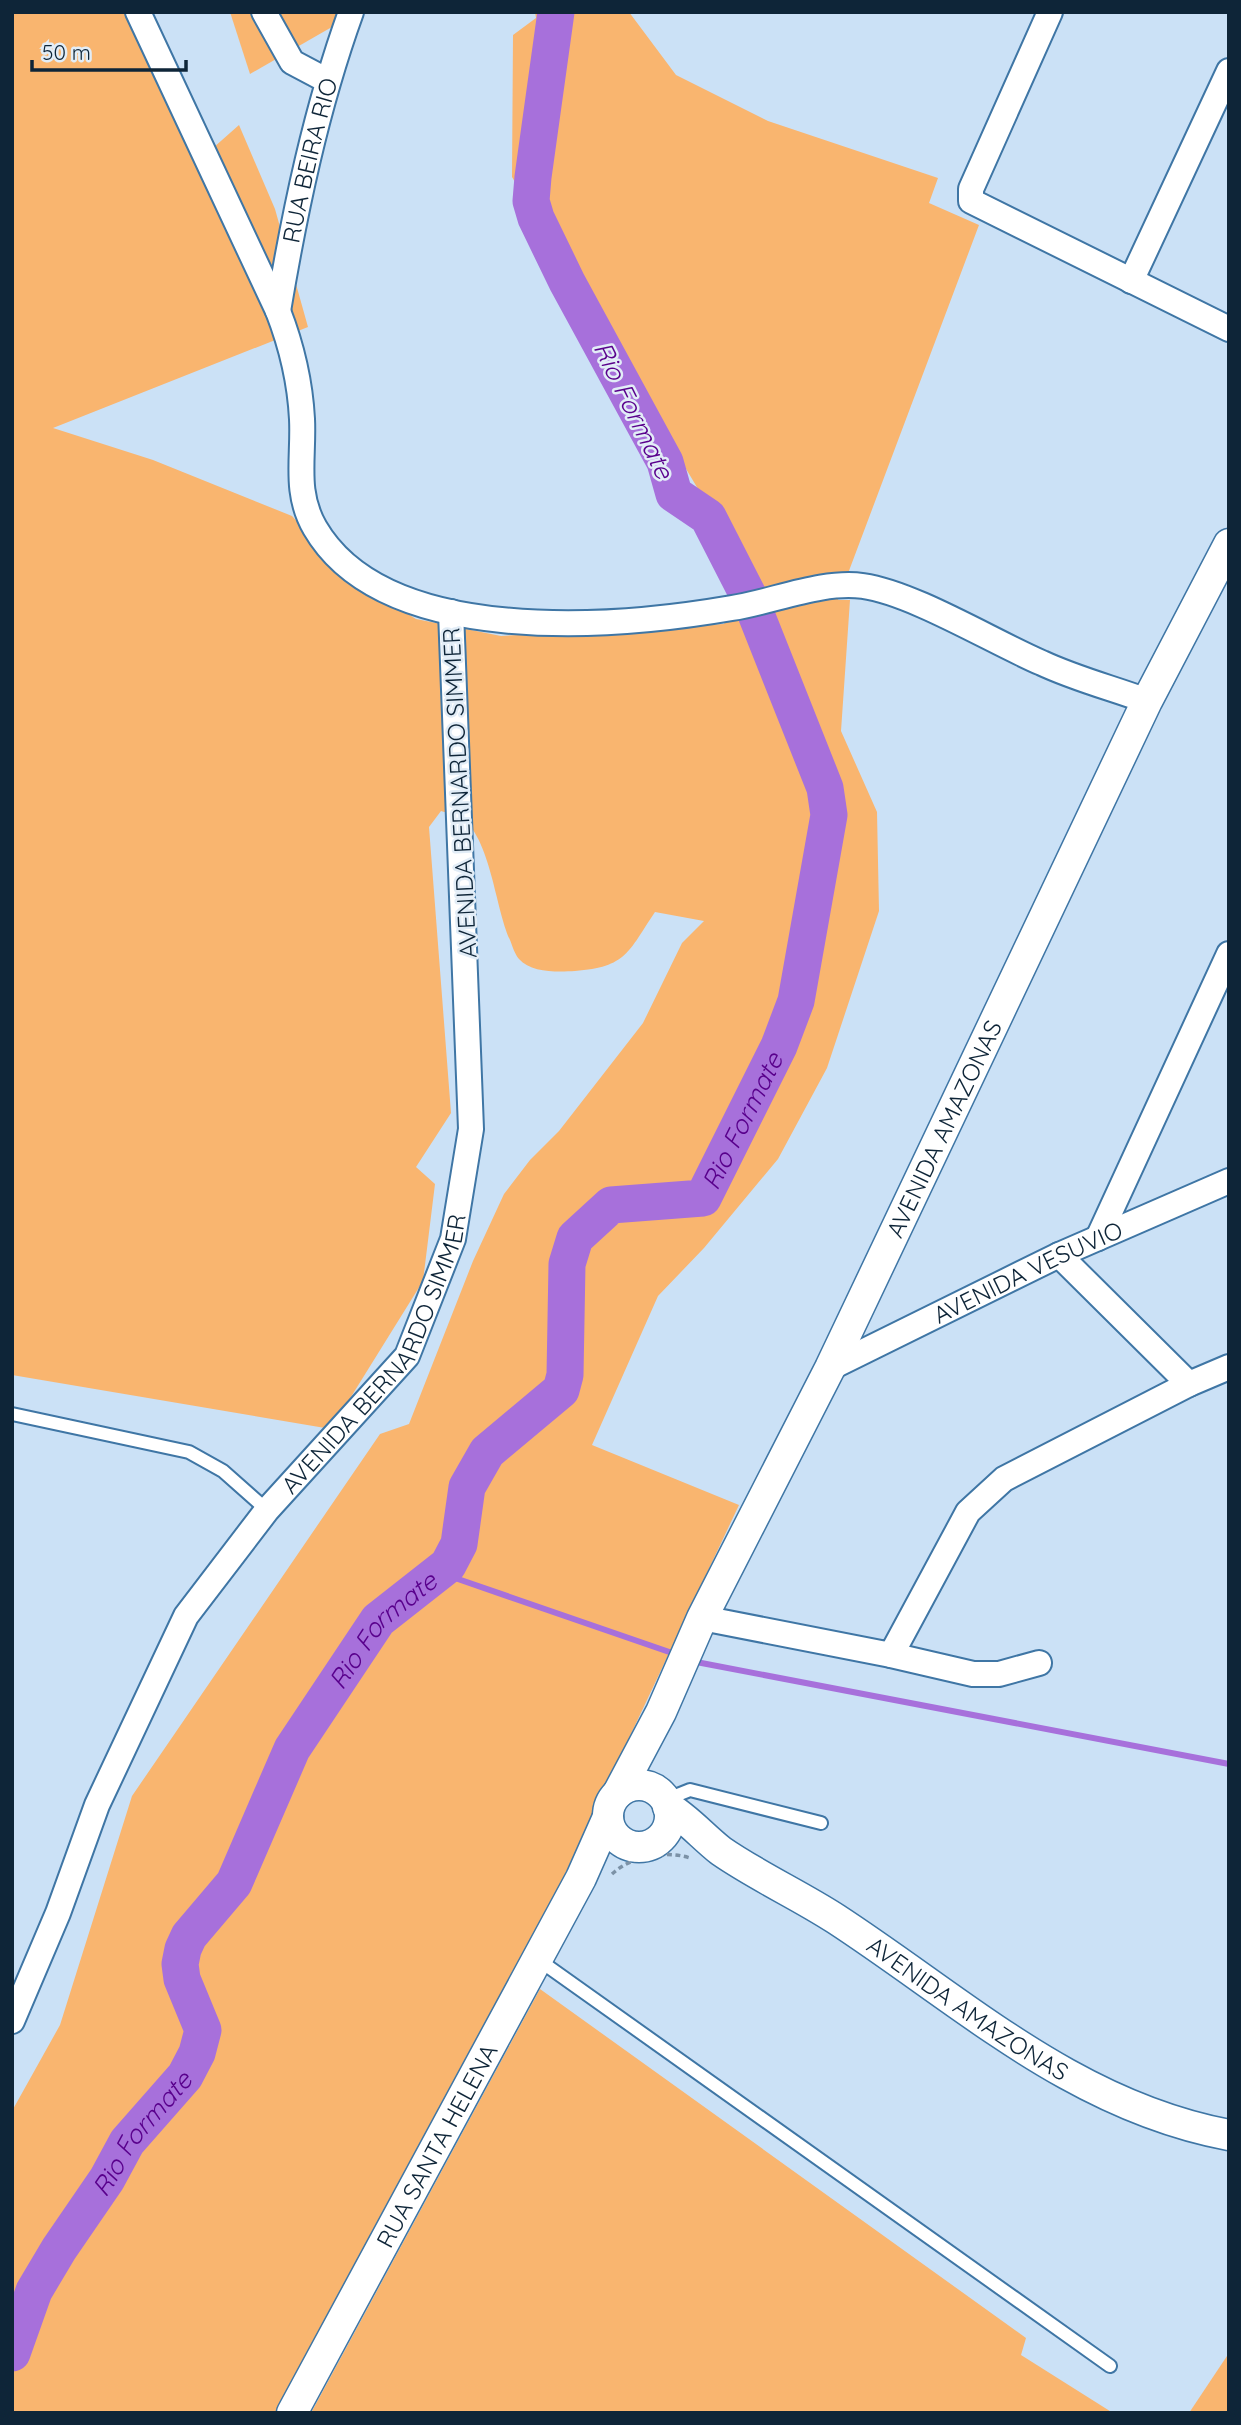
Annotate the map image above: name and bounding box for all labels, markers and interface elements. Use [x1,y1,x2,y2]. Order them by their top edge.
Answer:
scale bar [32,28,186,72]
text: 50 m [42,39,91,65]
street label: RUA BEIRA RIO [276,74,344,245]
water label: Rio Formate [587,336,682,485]
street label: AVENIDA BERNARDO SIMMER [435,627,483,959]
street label: AVENIDA AMAZONAS [879,1015,1008,1242]
water label: Rio Formate [694,1046,790,1195]
street label: AVENIDA BERNARDO SIMMER [275,1212,472,1500]
street label: AVENIDA VESUVIO [928,1214,1127,1330]
water label: Rio Formate [320,1563,444,1695]
street label: AVENIDA AMAZONAS [861,1930,1074,2087]
street label: RUA SANTA HELENA [369,2038,504,2253]
water label: Rio Formate [84,2063,200,2202]

